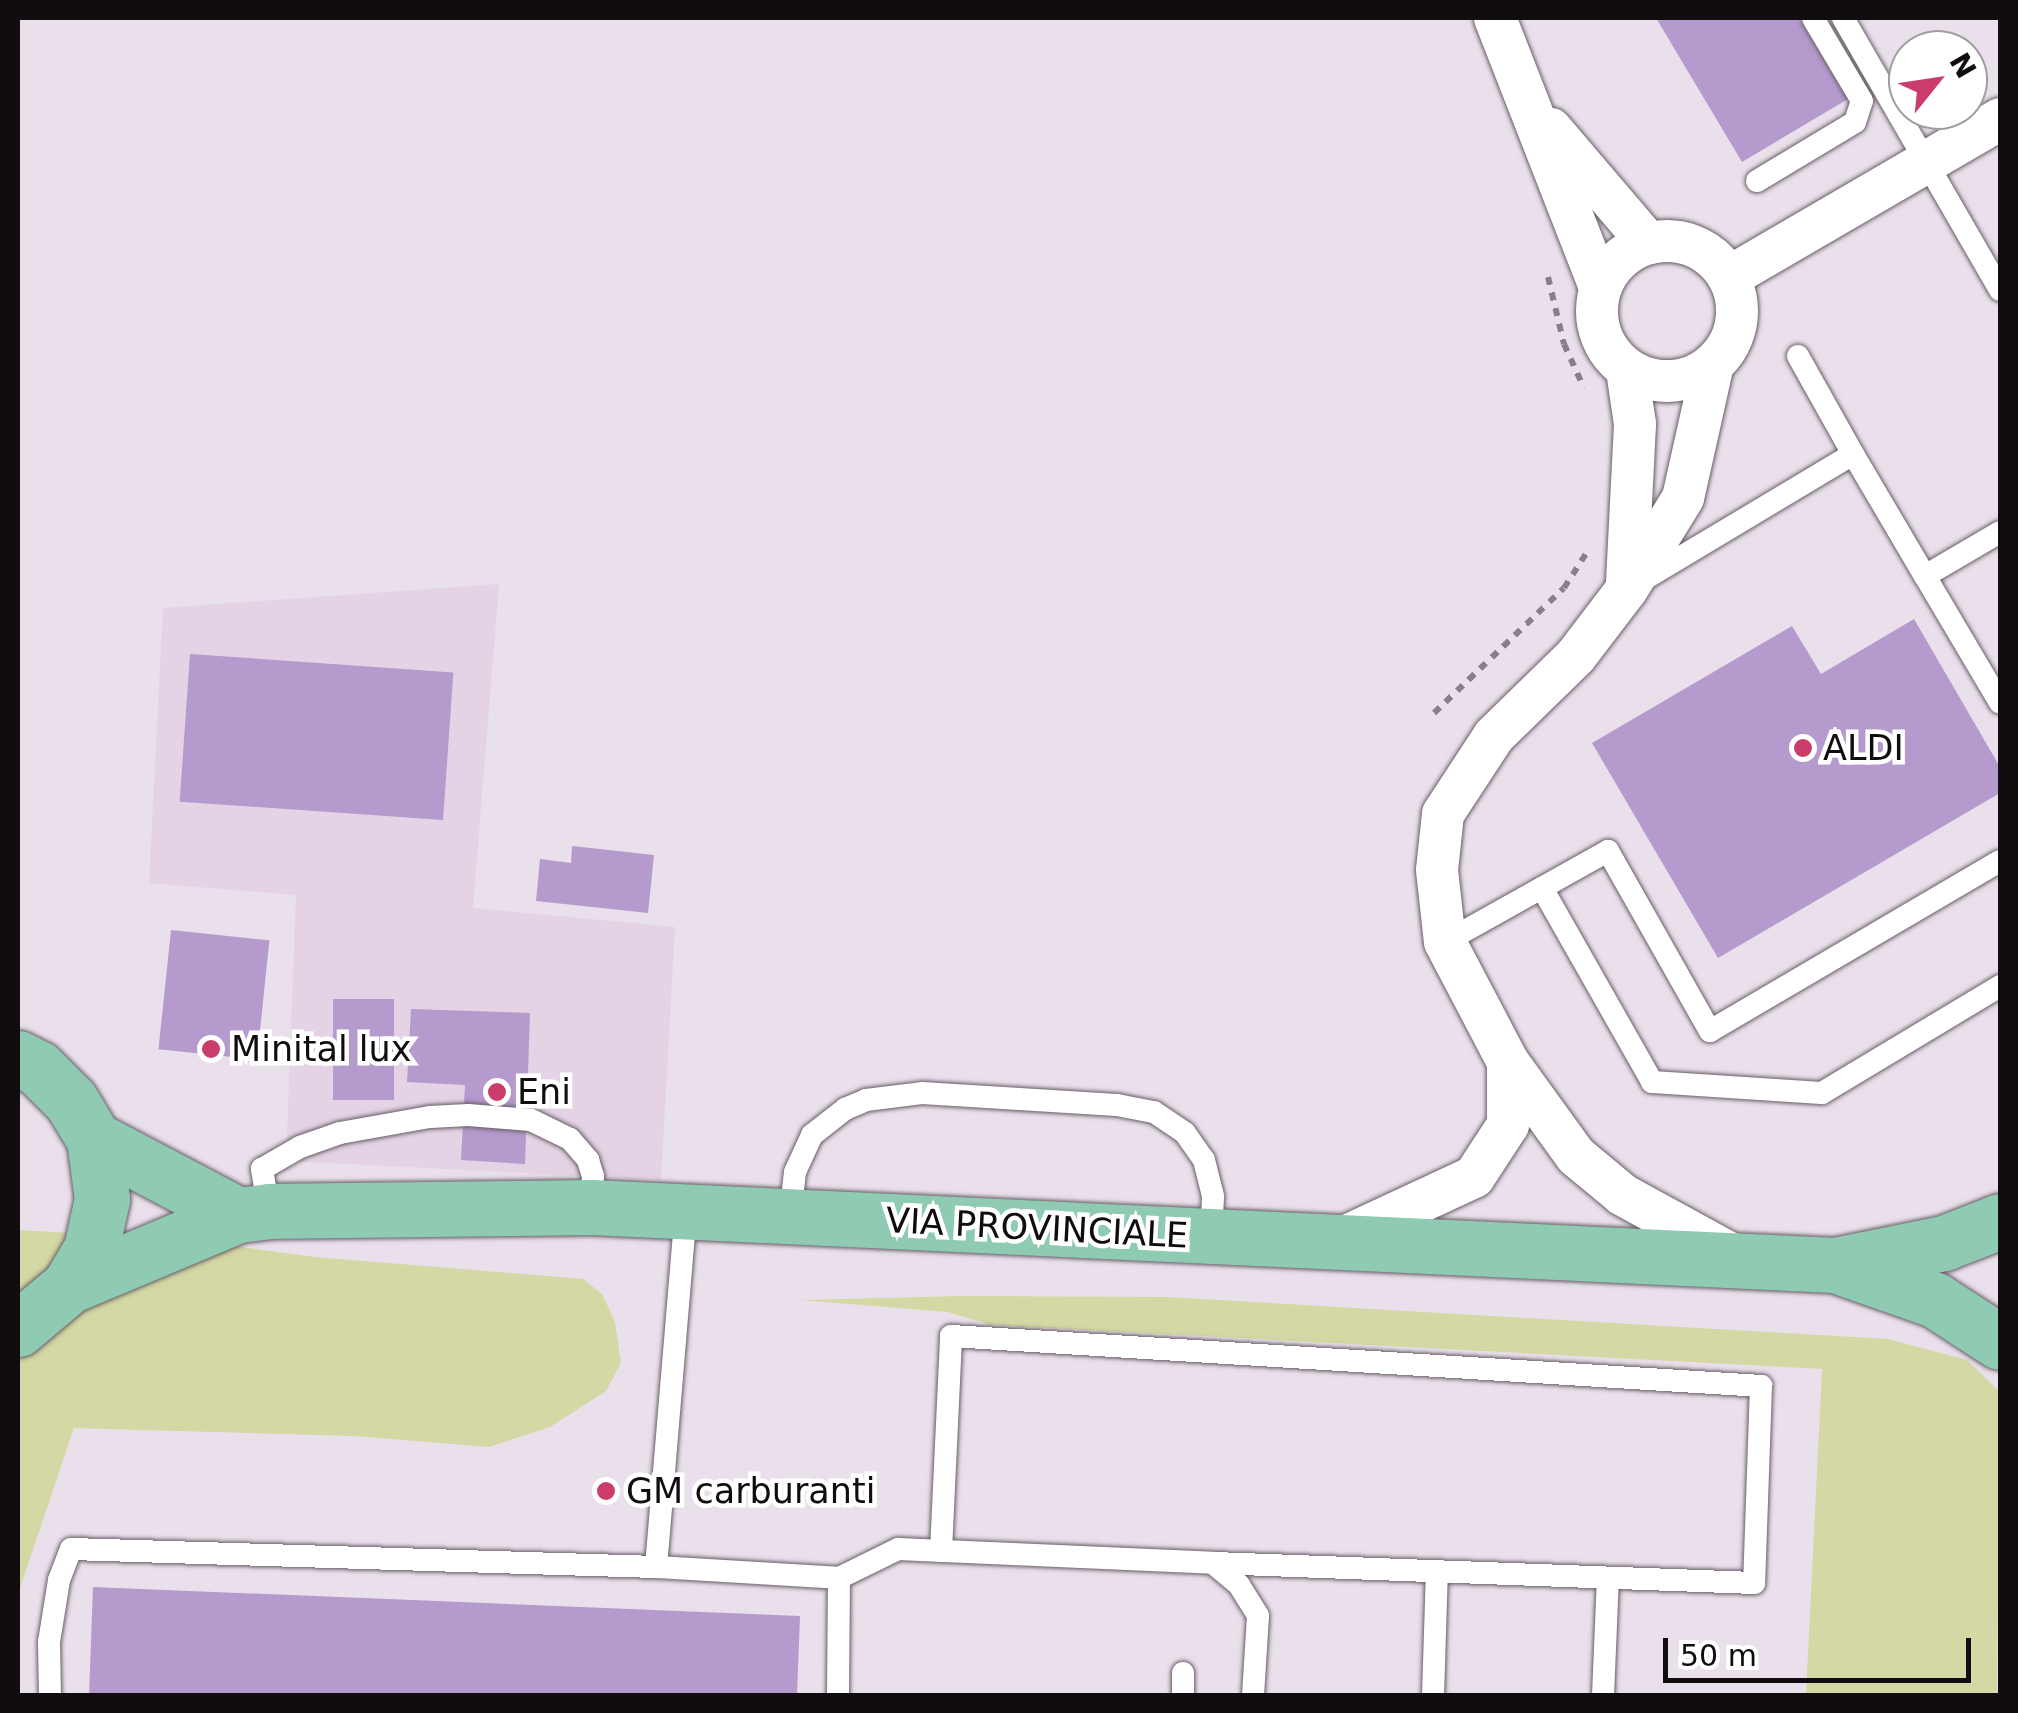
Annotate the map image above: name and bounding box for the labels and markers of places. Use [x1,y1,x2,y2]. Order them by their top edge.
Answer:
place label: ALDI [1823,727,1904,769]
marker: ALDI [1792,737,1814,759]
place label: Minital lux [231,1028,411,1070]
marker: Minital lux [200,1038,222,1060]
place label: Eni [517,1071,571,1113]
marker: Eni [486,1081,508,1103]
place label: GM carburanti [626,1470,875,1512]
marker: GM carburanti [595,1480,617,1502]

